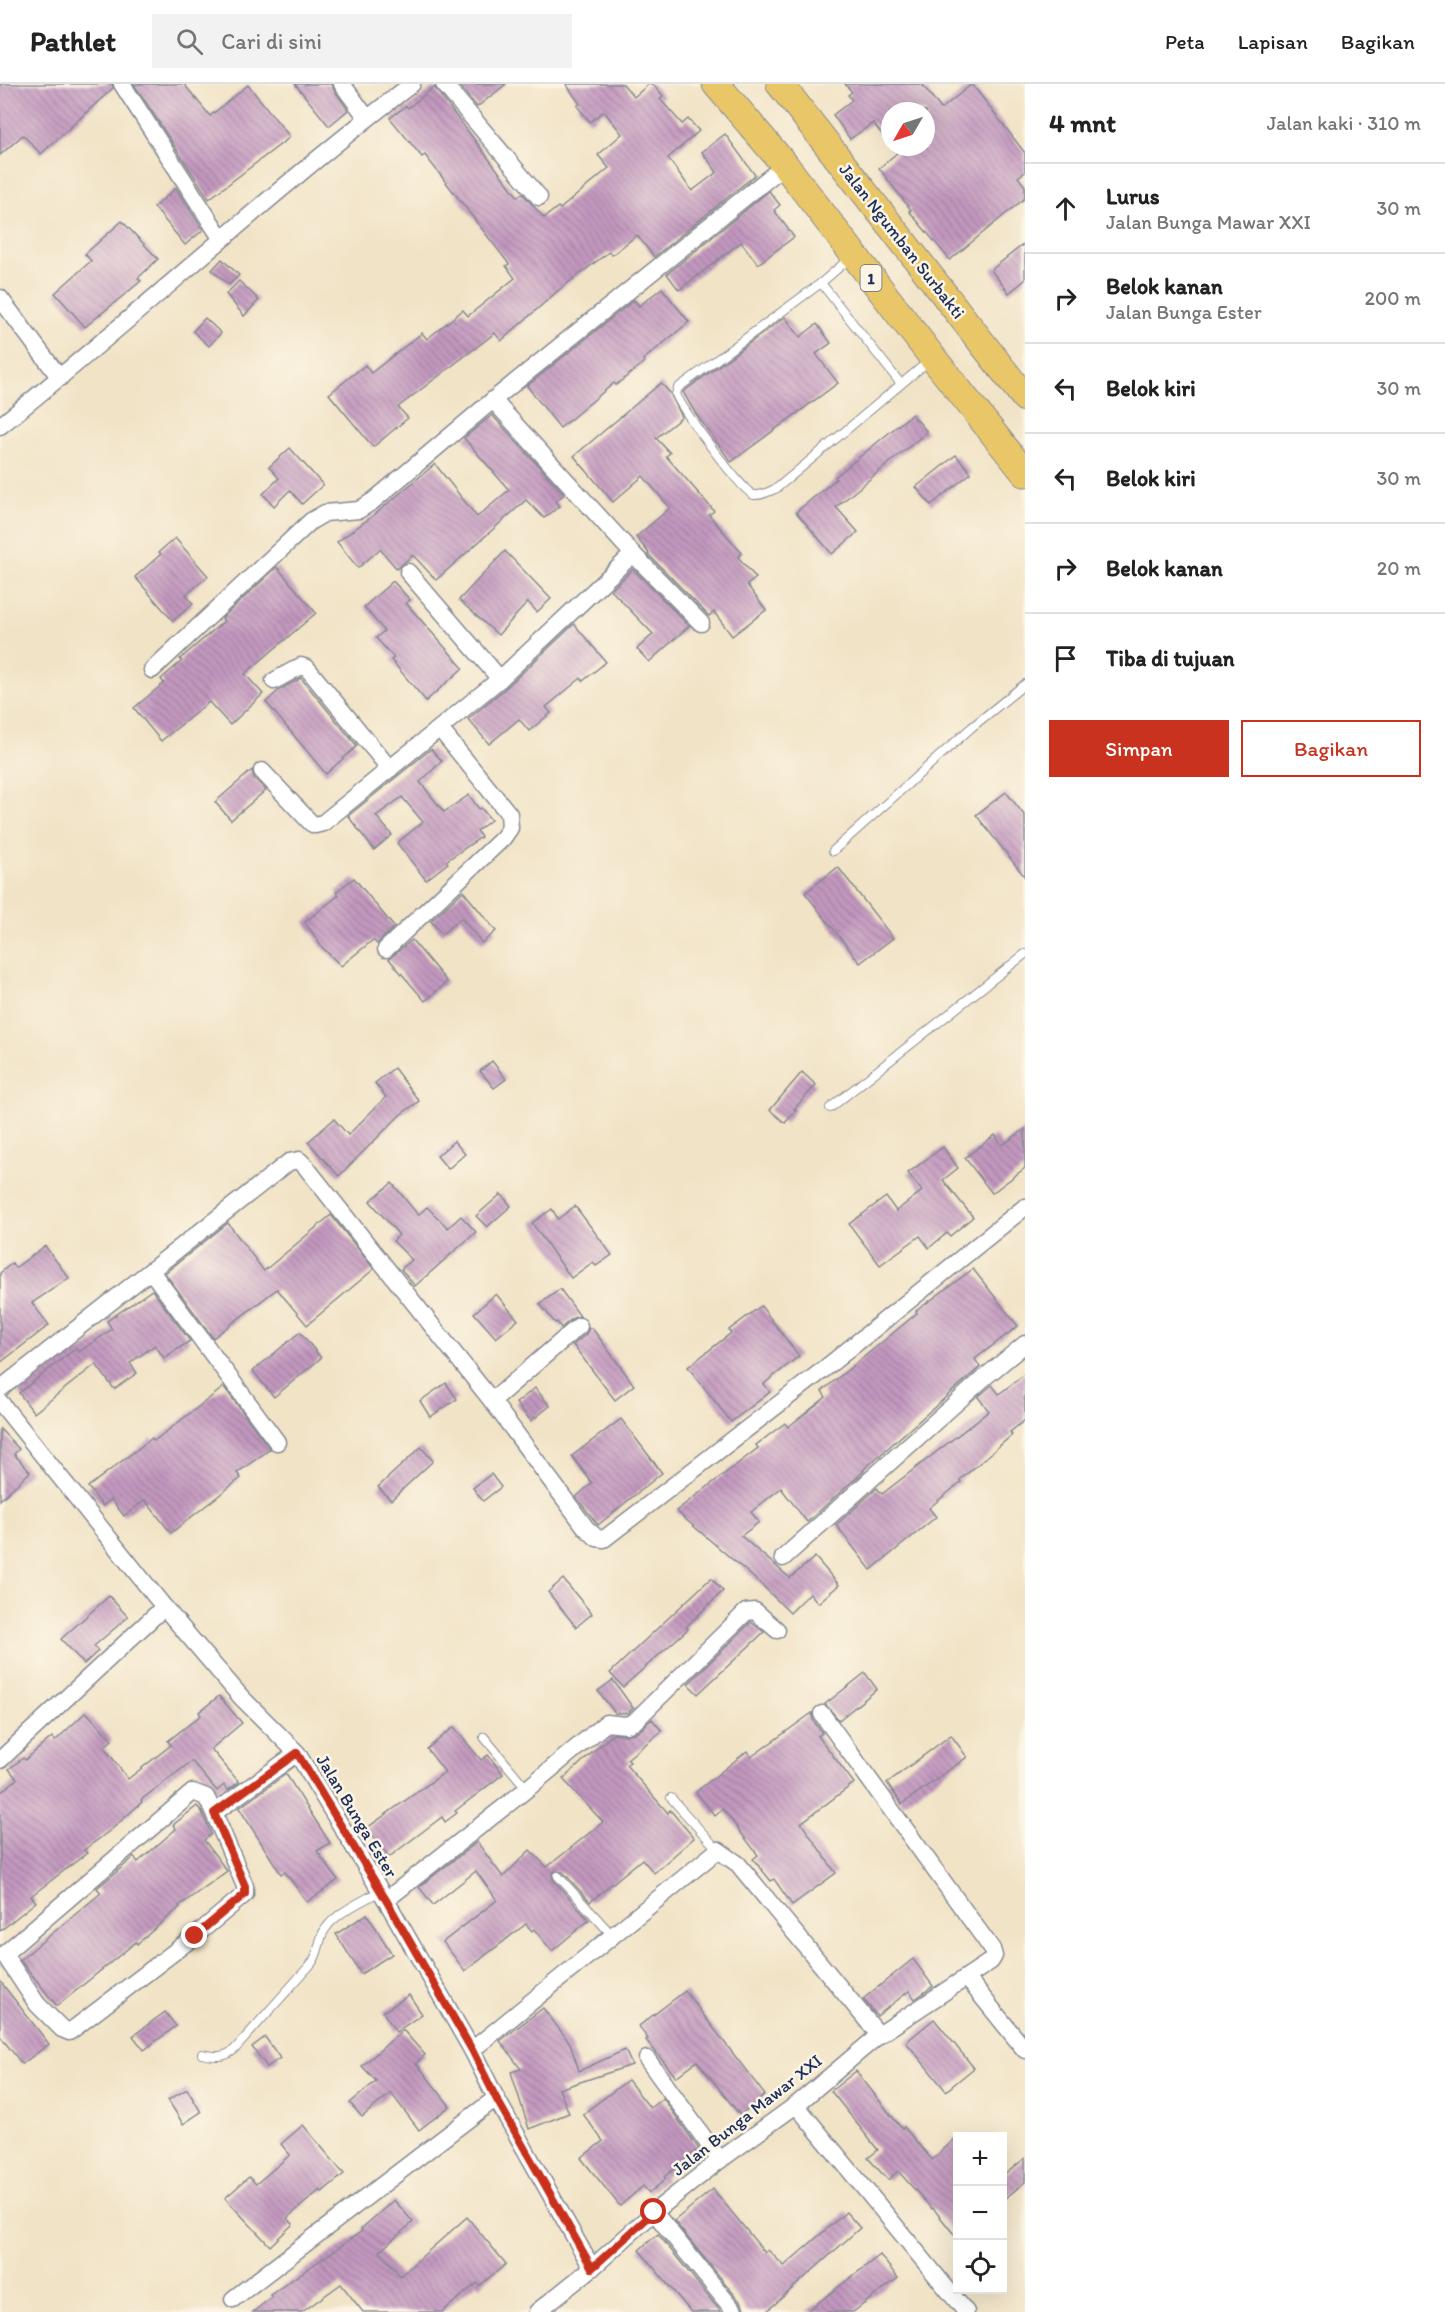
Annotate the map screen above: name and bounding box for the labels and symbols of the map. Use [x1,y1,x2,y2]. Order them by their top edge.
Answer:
north arrow [881,102,935,156]
street label: Jalan Ngumban Surbakti [834,159,970,323]
road number: 1 [860,265,882,291]
street label: Jalan Bunga Ester [312,1750,403,1882]
route end [181,1922,207,1948]
street label: Jalan Bunga Mawar XXI [668,2050,826,2180]
route start [640,2198,666,2224]

